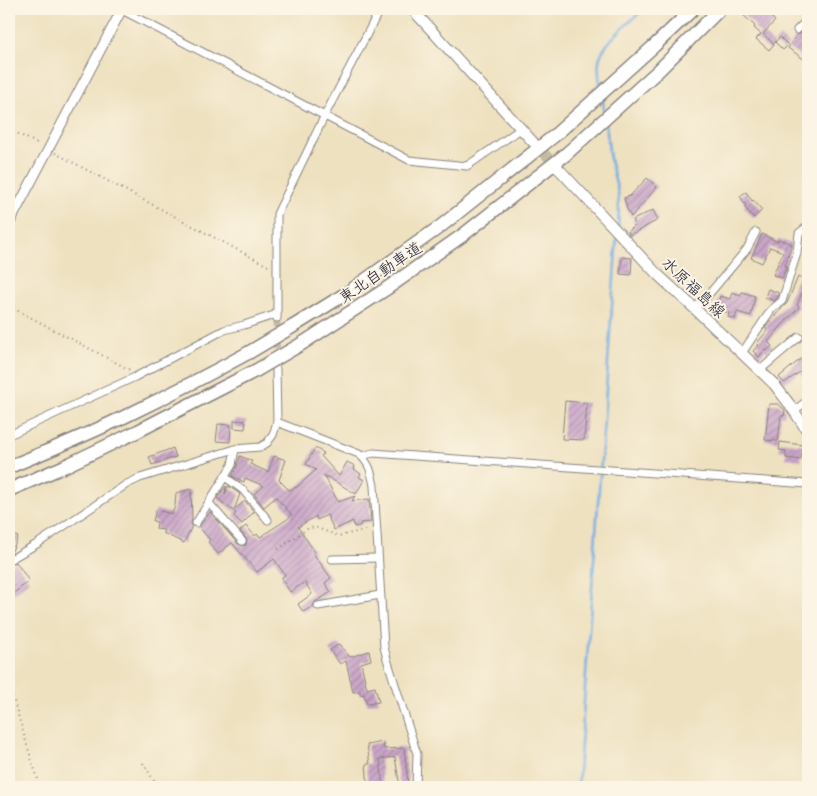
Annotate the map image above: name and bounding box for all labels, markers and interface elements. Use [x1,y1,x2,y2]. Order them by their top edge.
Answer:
street label: 東北自動車道 [335,237,427,309]
street label: 水原福島線 [657,252,730,323]

